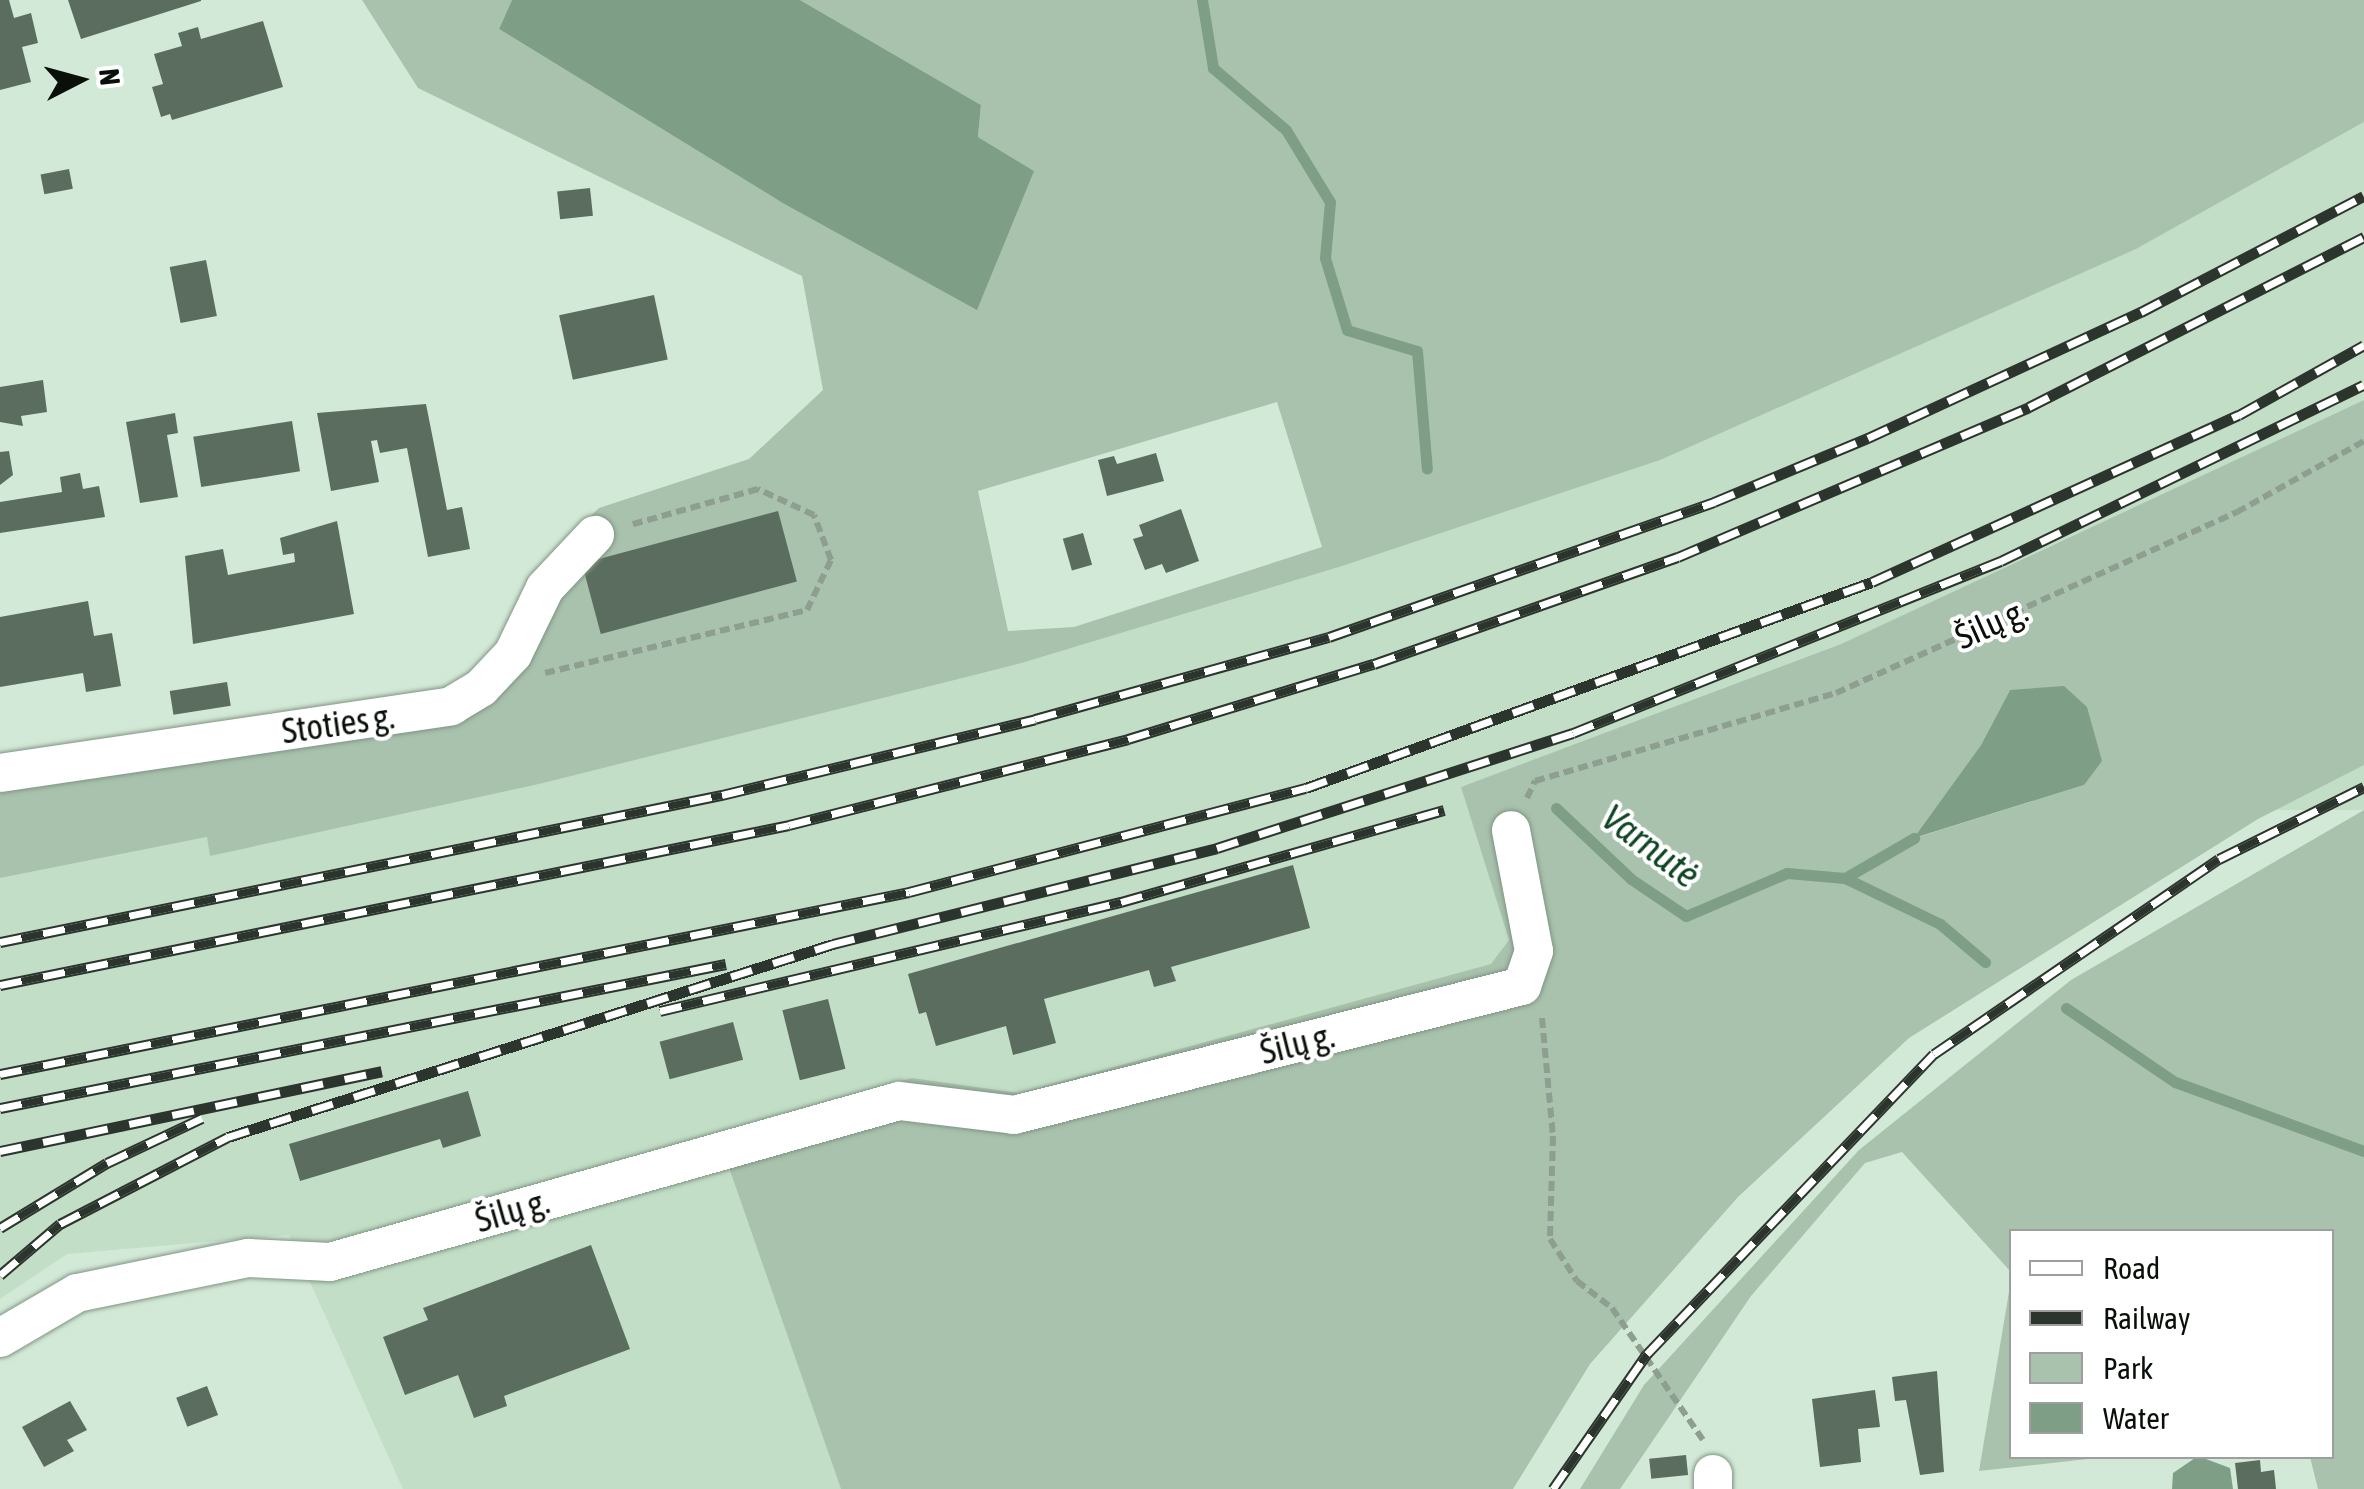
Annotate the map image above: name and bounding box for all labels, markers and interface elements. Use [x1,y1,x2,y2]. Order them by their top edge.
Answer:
north arrow [30,30,130,130]
text: N [93,67,127,87]
street label: Šilų g. [1948,589,2034,657]
street label: Stoties g. [279,694,397,752]
water label: Varnutė [1593,794,1709,898]
street label: Šilų g. [1256,1014,1338,1072]
street label: Šilų g. [470,1179,554,1241]
legend [2009,1229,2334,1459]
text: Road [2103,1251,2160,1285]
text: Railway [2103,1301,2190,1335]
text: Park [2103,1351,2153,1385]
text: Water [2103,1401,2169,1435]

